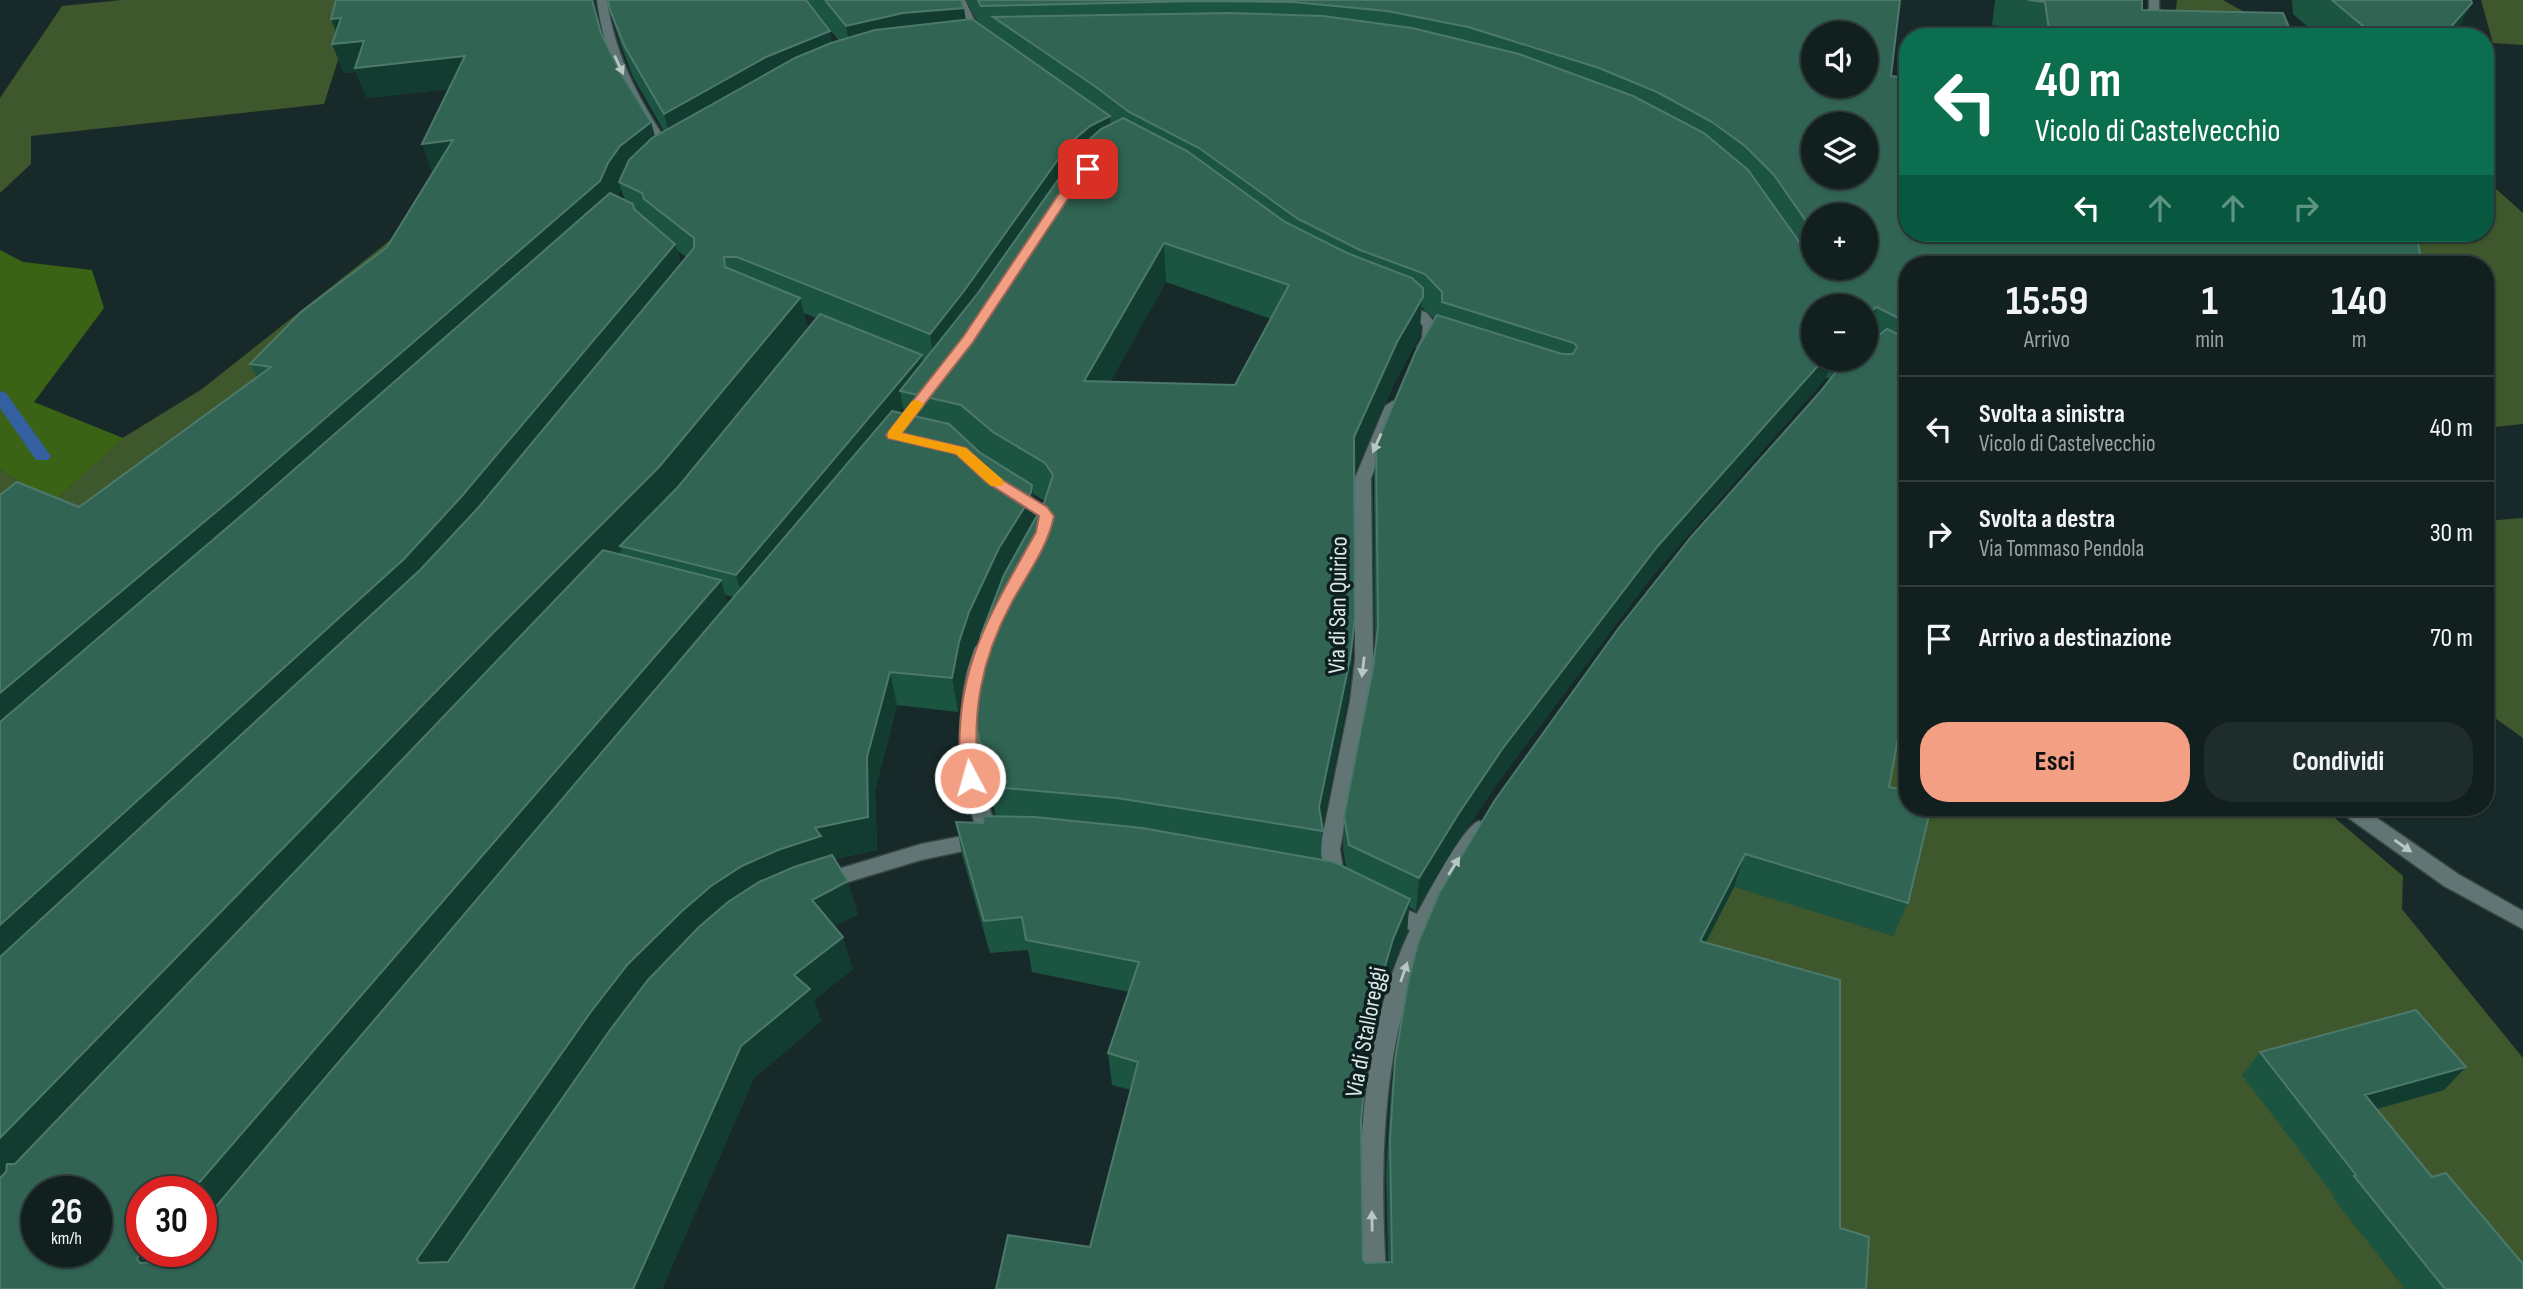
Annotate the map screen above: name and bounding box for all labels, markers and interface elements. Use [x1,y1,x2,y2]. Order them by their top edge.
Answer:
map controls [1801,21,1878,371]
button: sound [1801,21,1878,98]
text: 40 m [2035,52,2121,111]
one-way arrow [614,55,625,76]
icon: left [1920,56,2011,147]
button: layers [1801,112,1878,189]
text: Vicolo di Castelvecchio [2035,112,2281,151]
pin [1058,139,1118,199]
icon: arrive [1069,150,1107,188]
icon: left [2068,189,2106,227]
icon: ahead [2141,189,2179,227]
icon: ahead [2214,189,2252,227]
icon: right [2287,189,2325,227]
button: + [1801,203,1878,280]
text: 15:59 [2006,276,2088,327]
text: 1 [2201,276,2218,327]
text: 140 [2331,276,2387,327]
button: − [1801,294,1878,371]
text: Arrivo [2024,326,2070,354]
text: min [2195,326,2224,354]
text: m [2352,326,2366,354]
text: Svolta a sinistra [1979,399,2125,430]
icon: left [1920,410,1958,448]
text: 40 m [2430,413,2473,444]
text: Vicolo di Castelvecchio [1979,430,2155,458]
one-way arrow [1371,432,1382,453]
text: Svolta a destra [1979,504,2115,535]
icon: right [1920,515,1958,553]
text: 30 m [2430,518,2473,549]
text: Via Tommaso Pendola [1979,535,2144,563]
street label: Via di San Quirico [1322,536,1354,674]
icon: arrive [1920,620,1958,658]
text: Arrivo a destinazione [1979,623,2172,654]
text: 70 m [2430,623,2473,654]
one-way arrow [1358,656,1369,678]
button: Esci [1920,722,2190,802]
button: Condividi [2204,722,2473,802]
position arrow [933,741,1007,815]
one-way arrow [2394,839,2412,853]
one-way arrow [1448,856,1461,875]
one-way arrow [1399,961,1410,982]
street label: Via di Stalloreggi [1339,964,1393,1100]
speed limit sign: 30 [126,1176,217,1267]
text: 26 [51,1191,82,1234]
one-way arrow [1366,1210,1378,1232]
text: km/h [51,1228,82,1249]

